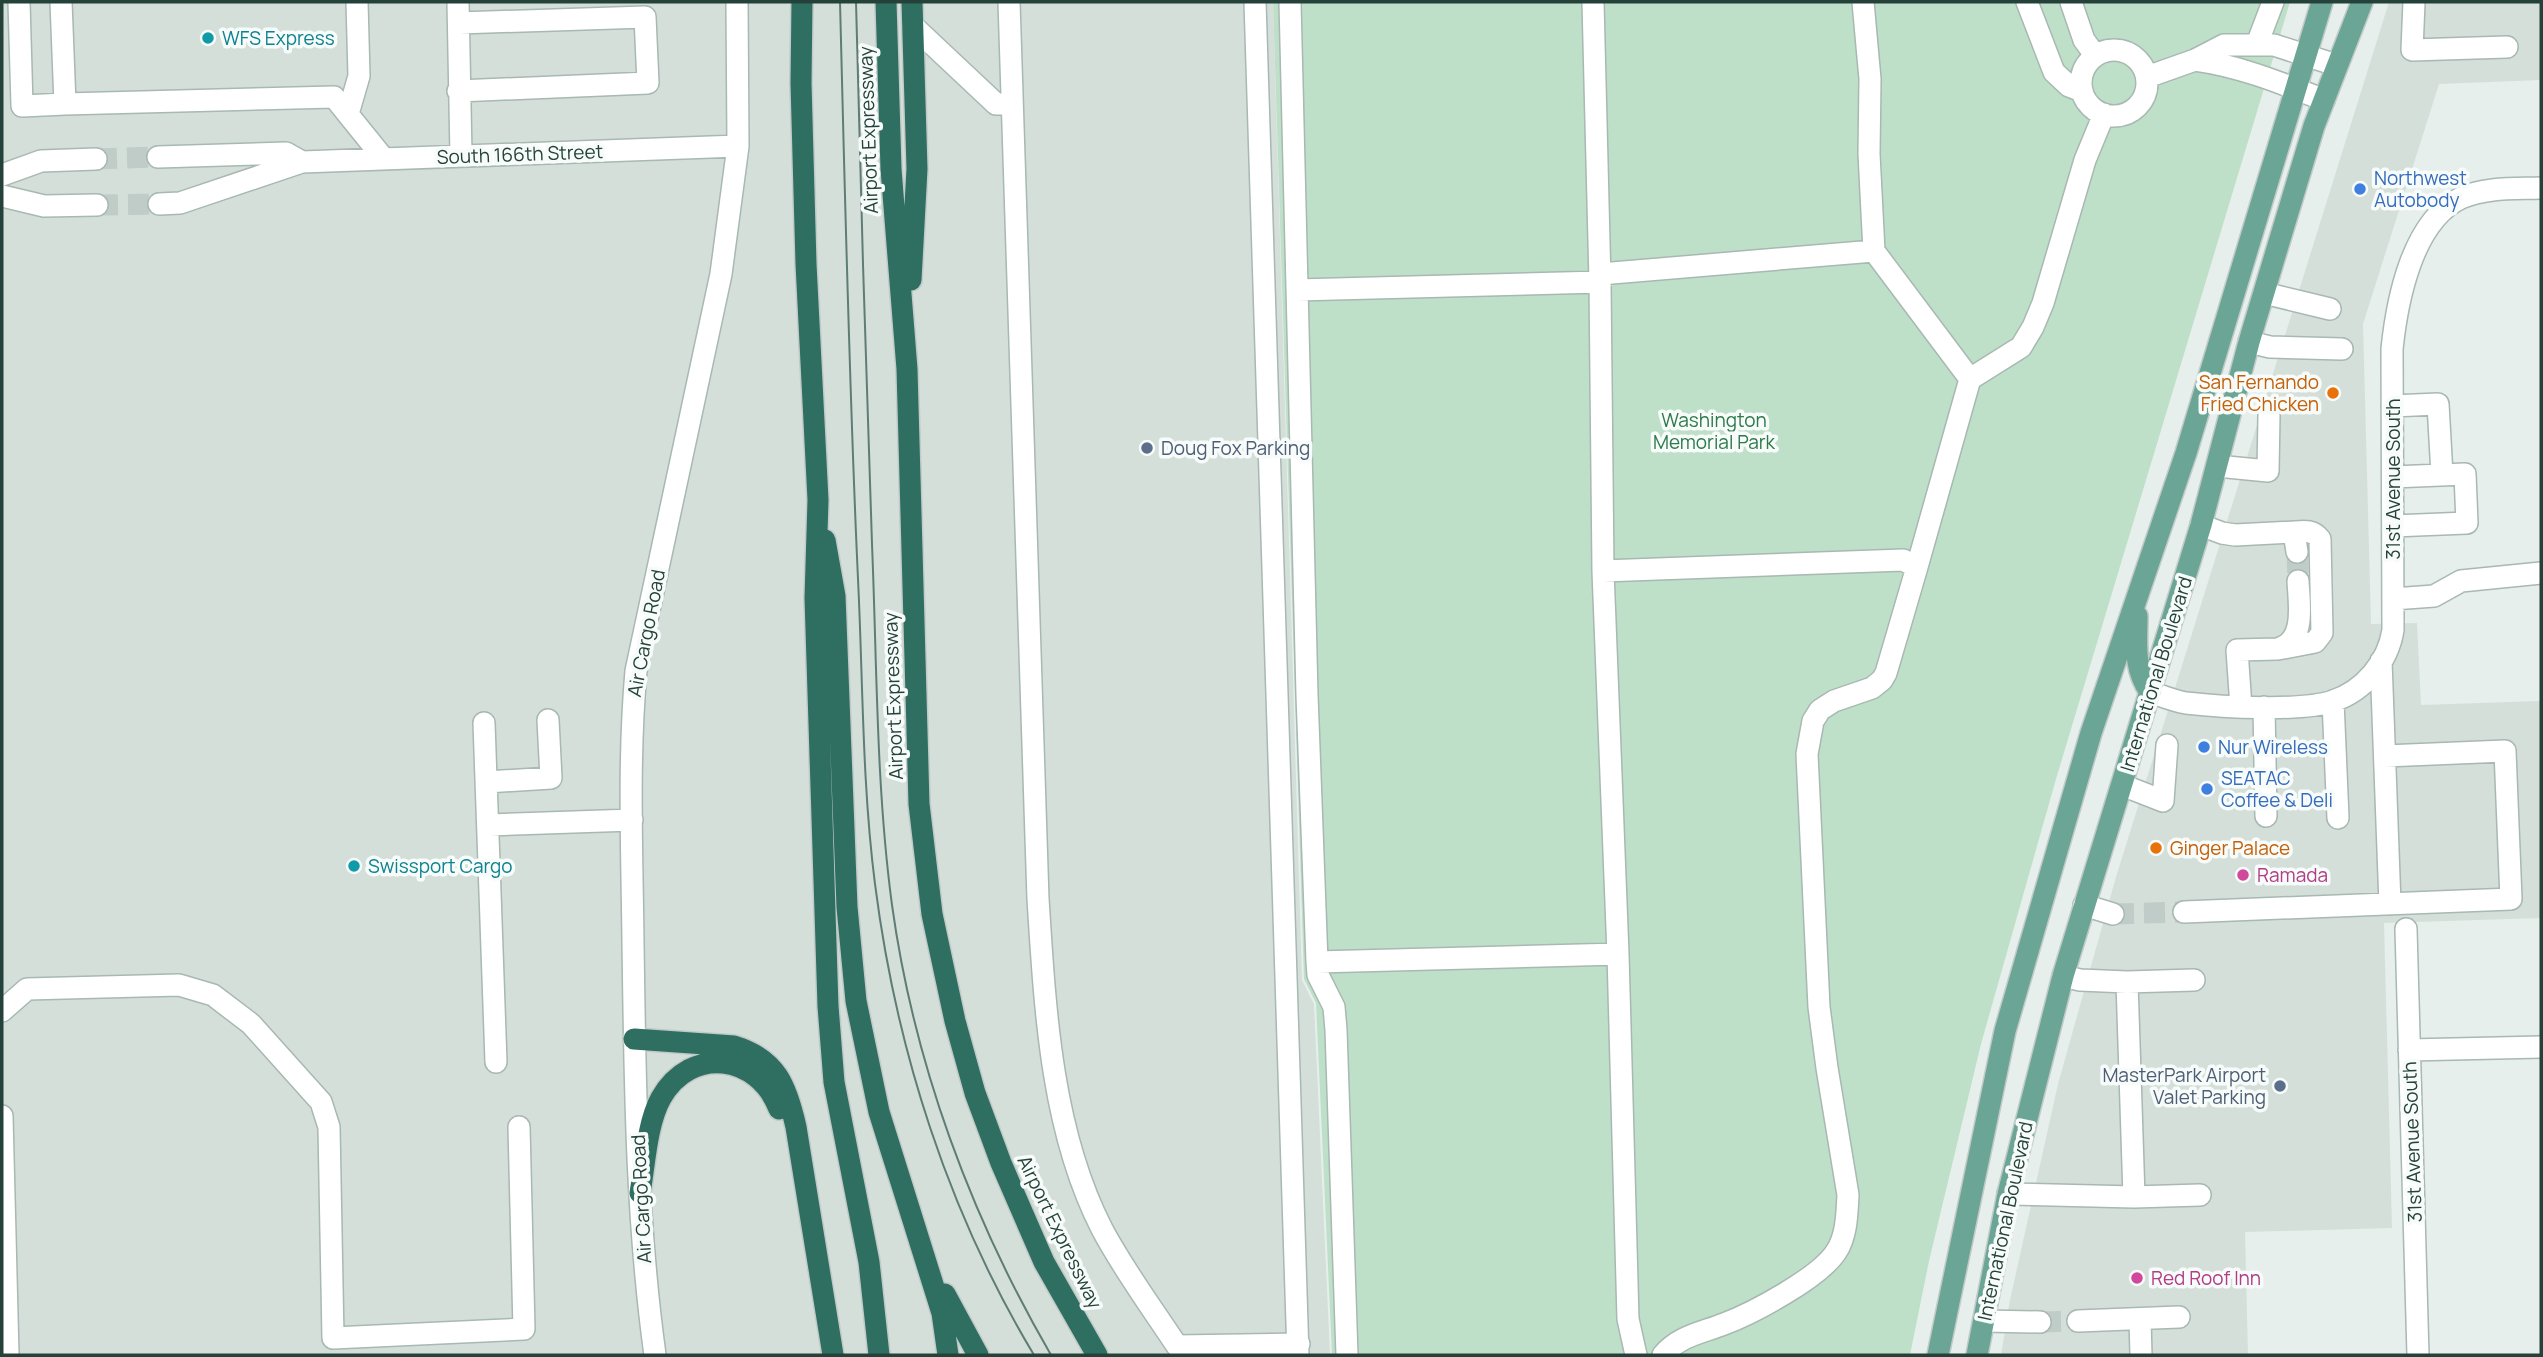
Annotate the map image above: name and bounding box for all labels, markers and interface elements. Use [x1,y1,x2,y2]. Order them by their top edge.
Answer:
place label: WFS Express [222,25,335,51]
marker: WFS Express [200,30,216,46]
street label: Airport Expressway [852,46,884,214]
street label: South 166th Street [436,138,604,170]
place label: Northwest Autobody [2374,165,2467,213]
marker: Northwest Autobody [2352,181,2368,197]
place label: San Fernando Fried Chicken [2199,369,2319,417]
marker: San Fernando Fried Chicken [2325,385,2341,401]
street label: 31st Avenue South [2380,398,2406,560]
park label: Washington Memorial Park [1653,407,1776,455]
place label: Doug Fox Parking [1161,435,1310,461]
marker: Doug Fox Parking [1139,440,1155,456]
street label: Air Cargo Road [621,567,671,699]
street label: International Boulevard [2114,573,2198,775]
street label: Airport Expressway [877,612,909,780]
place label: Nur Wireless [2218,734,2328,760]
marker: Nur Wireless [2196,739,2212,755]
place label: SEATAC Coffee & Deli [2221,765,2333,813]
marker: SEATAC Coffee & Deli [2199,781,2215,797]
place label: Ginger Palace [2170,835,2290,861]
marker: Ginger Palace [2148,840,2164,856]
place label: Swissport Cargo [368,853,513,879]
marker: Swissport Cargo [346,858,362,874]
place label: Ramada [2257,862,2328,888]
marker: Ramada [2235,867,2251,883]
street label: 31st Avenue South [2396,1061,2428,1223]
place label: MasterPark Airport Valet Parking [2102,1062,2266,1110]
marker: MasterPark Airport Valet Parking [2272,1078,2288,1094]
street label: International Boulevard [1971,1119,2039,1323]
street label: Air Cargo Road [625,1134,657,1264]
street label: Airport Expressway [1012,1151,1108,1313]
place label: Red Roof Inn [2151,1265,2261,1291]
marker: Red Roof Inn [2129,1270,2145,1286]

